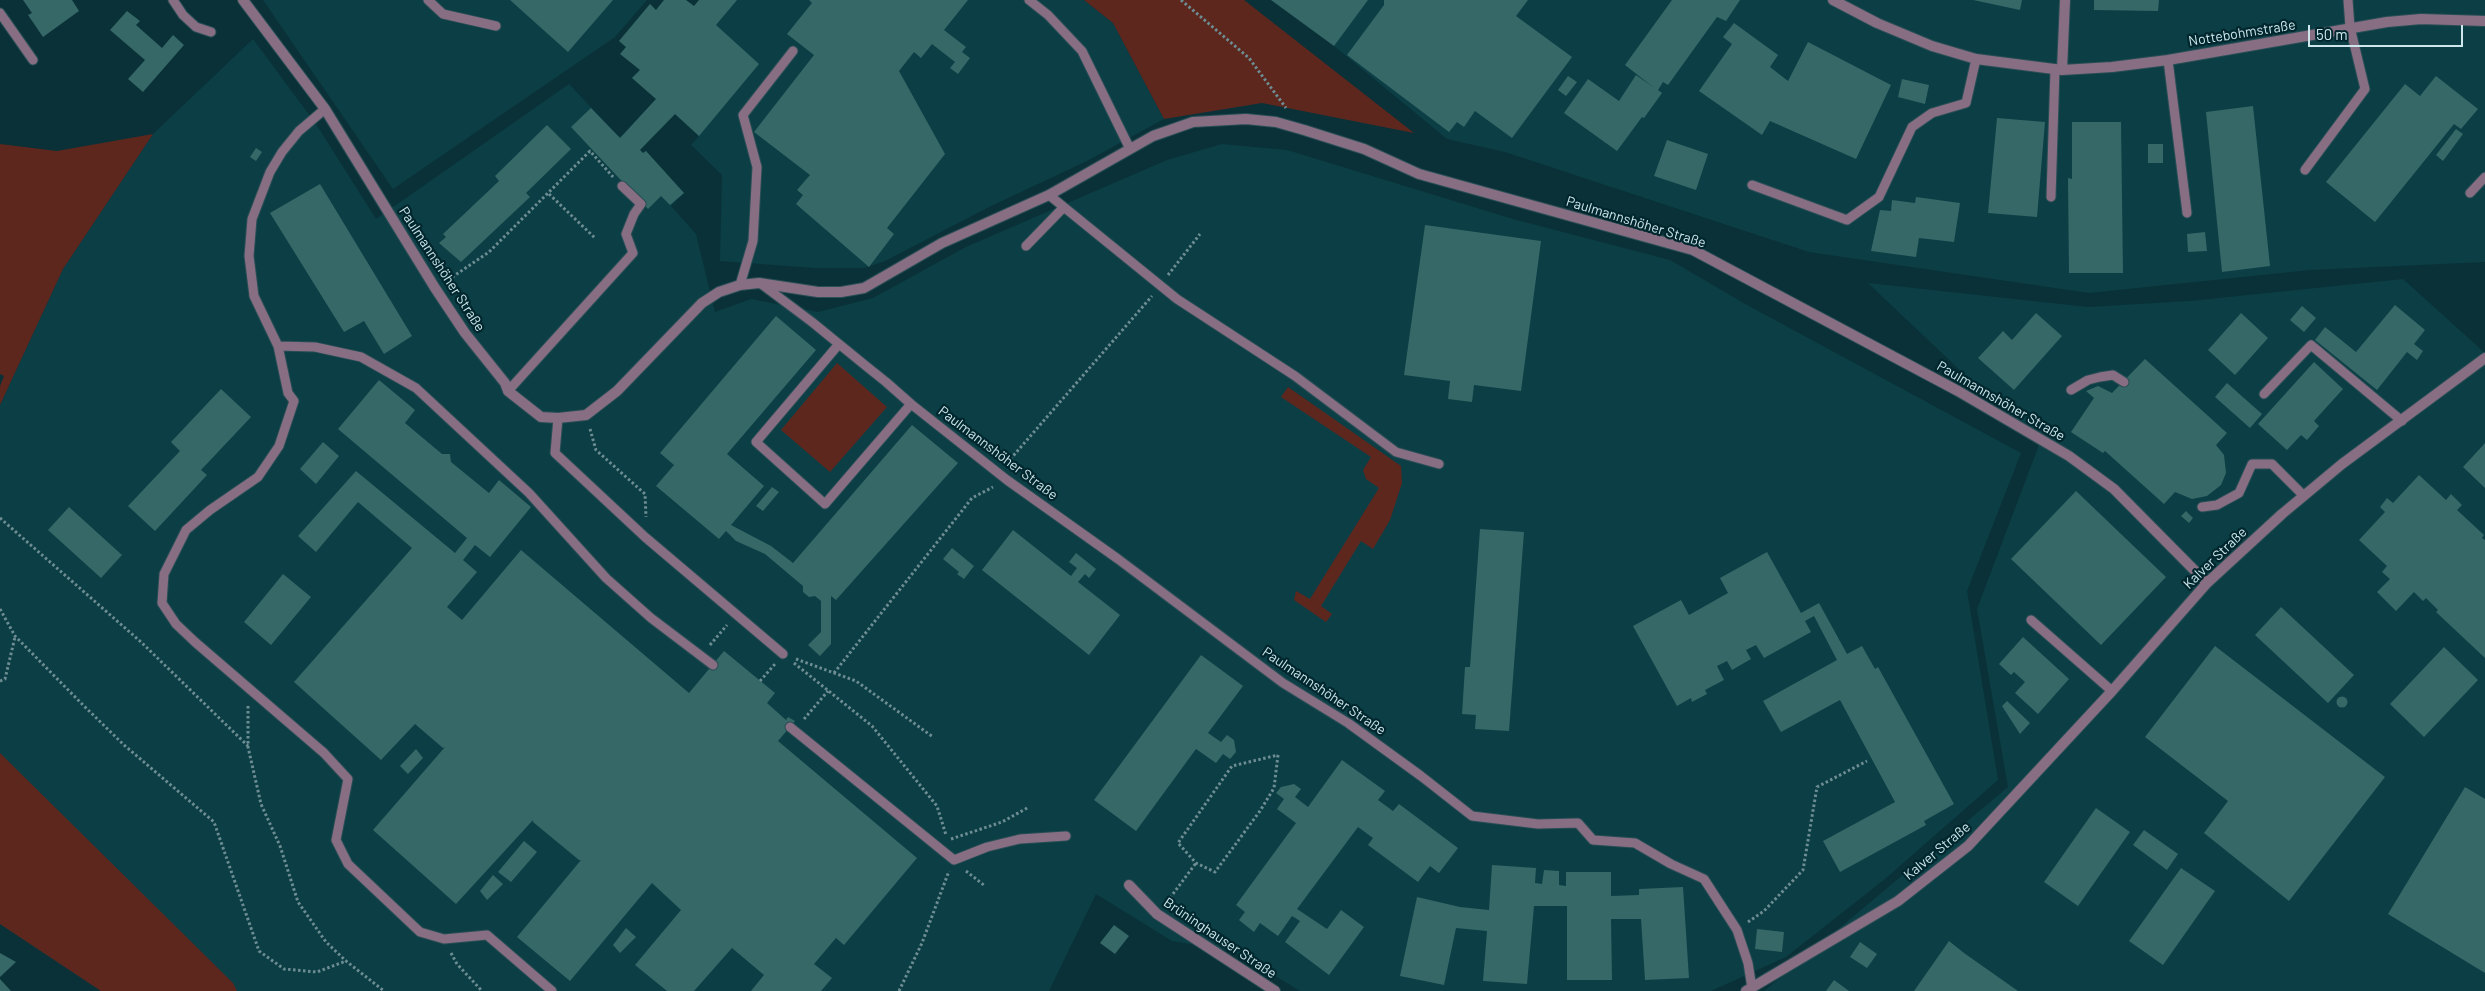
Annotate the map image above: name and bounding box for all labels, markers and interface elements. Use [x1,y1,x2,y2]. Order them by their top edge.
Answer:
scale bar [2310,15,2465,47]
street label: Nottebohmstraße [2187,16,2297,50]
text: 50 m [2316,25,2348,43]
street label: Paulmannshöher Straße [1564,193,1708,251]
street label: Paulmannshöher Straße [395,204,489,334]
street label: Paulmannshöher Straße [1934,357,2068,445]
street label: Paulmannshöher Straße [935,403,1061,503]
street label: Kalver Straße [2180,524,2250,592]
street label: Paulmannshöher Straße [1259,643,1389,739]
street label: Kalver Straße [1900,818,1974,884]
street label: Brüninghauser Straße [1160,894,1280,982]

